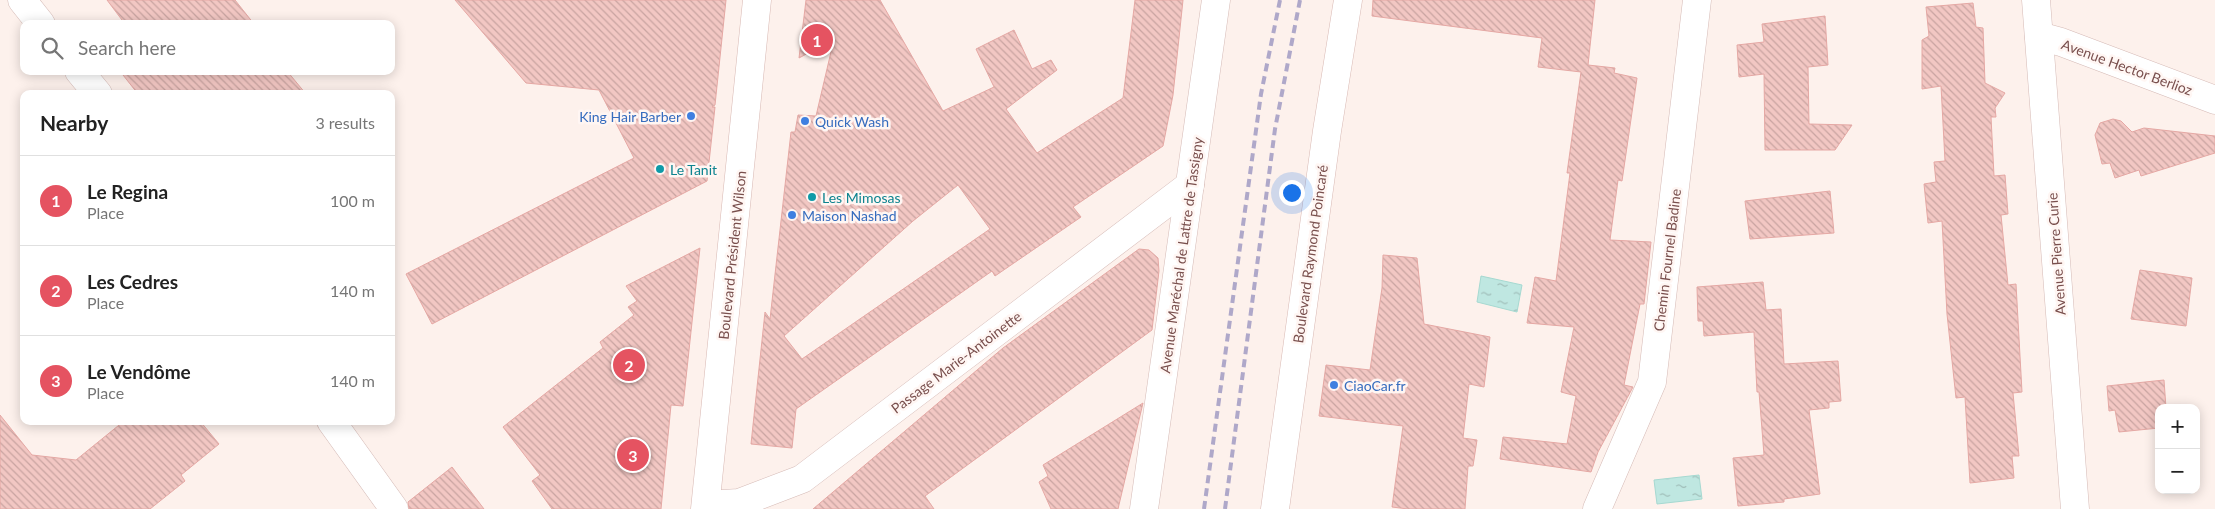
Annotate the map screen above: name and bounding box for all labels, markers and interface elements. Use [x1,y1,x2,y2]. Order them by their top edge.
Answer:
search box [20,20,395,75]
pin: 1 [801,21,833,59]
icon: search [38,34,66,62]
street label: Avenue Hector Berlioz [2059,35,2195,99]
text: Search here [78,36,176,59]
place label: King Hair Barber [579,108,681,125]
text: Nearby [40,110,108,135]
marker: King Hair Barber [685,110,697,122]
text: 3 results [315,113,375,132]
place label: Quick Wash [815,113,889,130]
marker: Quick Wash [799,115,811,127]
street label: Avenue Maréchal de Lattre de Tassigny [1156,135,1206,374]
place label: Le Tanit [670,161,717,178]
marker: Le Tanit [654,163,666,175]
street label: Boulevard Raymond Poincaré [1289,164,1331,344]
street label: Boulevard Président Wilson [715,170,749,340]
text: Le Regina [87,180,168,203]
your location [1279,180,1305,206]
street label: Chemin Fournel Badine [1650,188,1684,332]
place label: Les Mimosas [822,189,901,206]
text: 1 [51,191,61,210]
text: 100 m [330,191,375,210]
marker: Les Mimosas [806,191,818,203]
street label: Avenue Pierre Curie [2043,192,2069,316]
text: Place [87,203,124,222]
place label: Maison Nashad [802,207,897,224]
marker: Maison Nashad [786,209,798,221]
text: Les Cedres [87,270,178,293]
text: 2 [51,281,61,300]
text: 140 m [330,281,375,300]
text: Place [87,293,124,312]
street label: Passage Marie-Antoinette [888,307,1024,417]
pin: 2 [613,346,645,384]
text: Le Vendôme [87,360,191,383]
text: 3 [51,371,61,390]
text: 140 m [330,371,375,390]
place label: CiaoCar.fr [1344,377,1406,394]
marker: CiaoCar.fr [1328,379,1340,391]
text: Place [87,383,124,402]
map controls [2155,404,2200,494]
button: + [2155,404,2200,449]
pin: 3 [617,436,649,474]
button: − [2155,449,2200,494]

